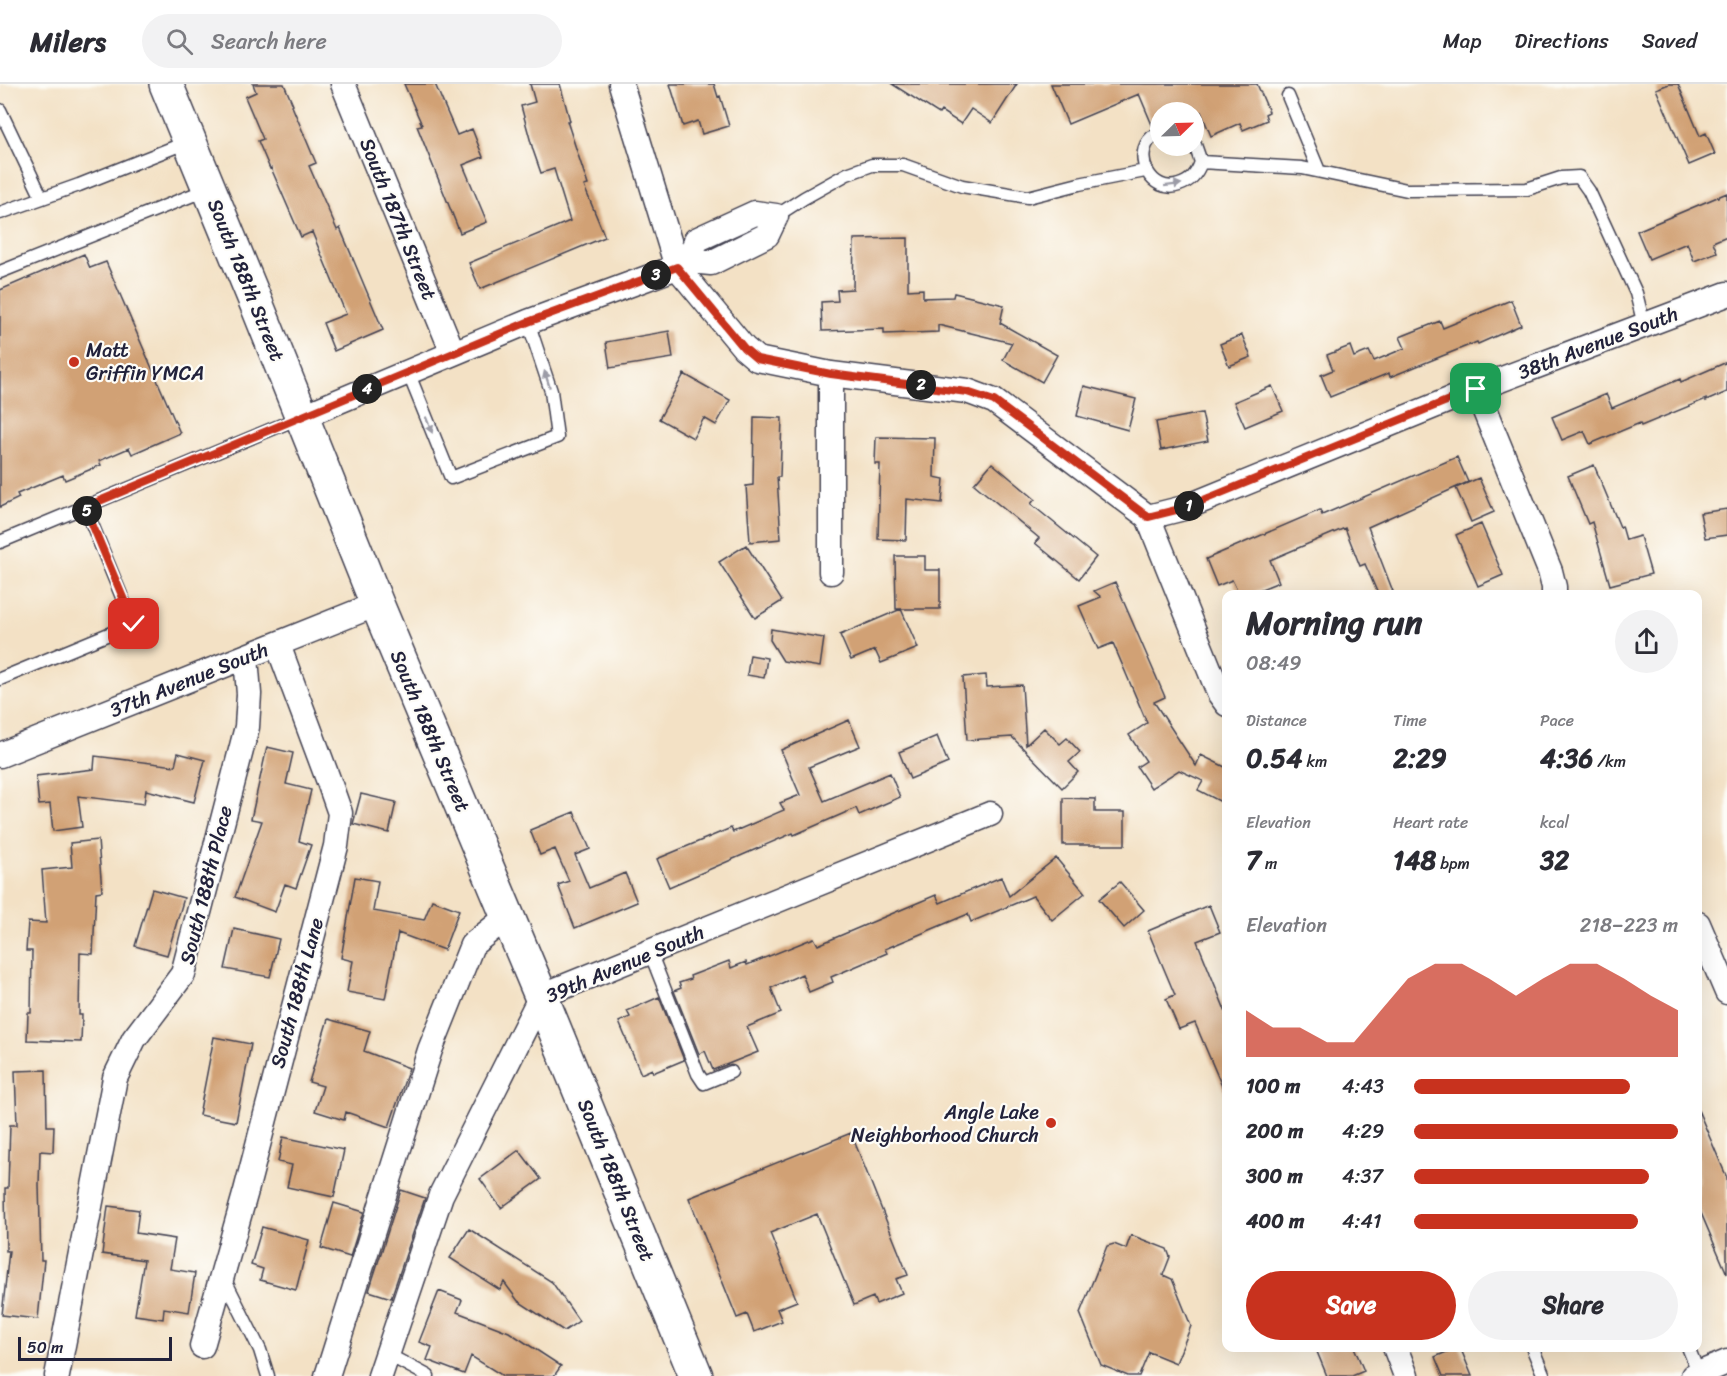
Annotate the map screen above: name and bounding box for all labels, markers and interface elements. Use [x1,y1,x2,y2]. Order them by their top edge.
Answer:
search box [142,14,562,68]
text: Milers [30,17,106,66]
text: Search here [211,22,327,61]
text: Map [1443,22,1481,60]
text: Directions [1514,22,1609,60]
text: Saved [1642,22,1697,60]
icon: search [163,25,196,58]
north arrow [1150,102,1204,156]
map controls [1150,102,1204,156]
street label: South 187th Street [349,132,447,306]
one-way arrow [1163,181,1182,190]
street label: South 188th Street [197,193,295,367]
pin: 3 [641,260,671,290]
text: 3 [652,260,660,289]
street label: 38th Avenue South [1513,296,1683,390]
place label: Matt Griffin YMCA [86,333,204,391]
marker: Matt Griffin YMCA [67,355,81,369]
pin [1450,363,1501,414]
one-way arrow [542,370,551,388]
pin: 2 [906,370,936,400]
text: 2 [916,370,926,399]
icon: arrive [1459,372,1492,405]
pin: 4 [352,374,382,404]
text: 4 [362,374,372,403]
one-way arrow [425,416,434,434]
pin: 1 [1174,491,1204,521]
text: 1 [1186,491,1192,520]
pin: 5 [72,496,102,526]
text: 5 [82,496,92,525]
text: Morning run [1246,594,1422,652]
pin [108,598,159,649]
icon: check [117,607,150,640]
button: share [1615,610,1678,673]
street label: 37th Avenue South [104,632,274,728]
street label: South 188th Street [380,644,480,818]
text: 08:49 [1246,646,1302,681]
text: Distance [1246,706,1307,735]
text: Time [1393,706,1427,735]
text: Pace [1540,706,1574,735]
text: 0.54 [1246,735,1302,781]
text: 2:29 [1393,735,1447,781]
text: 4:36 [1540,735,1593,781]
text: km [1302,747,1327,776]
text: /km [1593,747,1626,776]
street label: South 188th Place [169,802,243,968]
text: Elevation [1246,808,1311,837]
text: Heart rate [1393,808,1468,837]
text: kcal [1540,808,1569,837]
text: 7 [1246,837,1261,883]
text: 148 [1393,837,1436,883]
text: 32 [1540,837,1569,883]
text: m [1261,849,1277,878]
text: bpm [1436,849,1470,878]
text: Elevation [1246,908,1327,943]
text: 218–223 m [1580,908,1678,943]
street label: South 188th Lane [260,914,334,1072]
street label: 39th Avenue South [540,915,710,1013]
text: 100 m [1246,1069,1300,1104]
text: 4:43 [1342,1069,1384,1104]
street label: South 188th Street [567,1093,665,1267]
place label: Angle Lake Neighborhood Church [851,1095,1039,1153]
text: 200 m [1246,1114,1303,1149]
text: 4:29 [1342,1114,1384,1149]
marker: Angle Lake Neighborhood Church [1044,1116,1058,1130]
text: 300 m [1246,1159,1303,1194]
text: 4:37 [1342,1159,1383,1194]
text: 400 m [1246,1204,1304,1239]
text: 4:41 [1342,1204,1382,1239]
button: Save [1246,1271,1456,1340]
button: Share [1468,1271,1678,1340]
text: 50 m [27,1333,63,1362]
scale bar [18,1334,172,1362]

